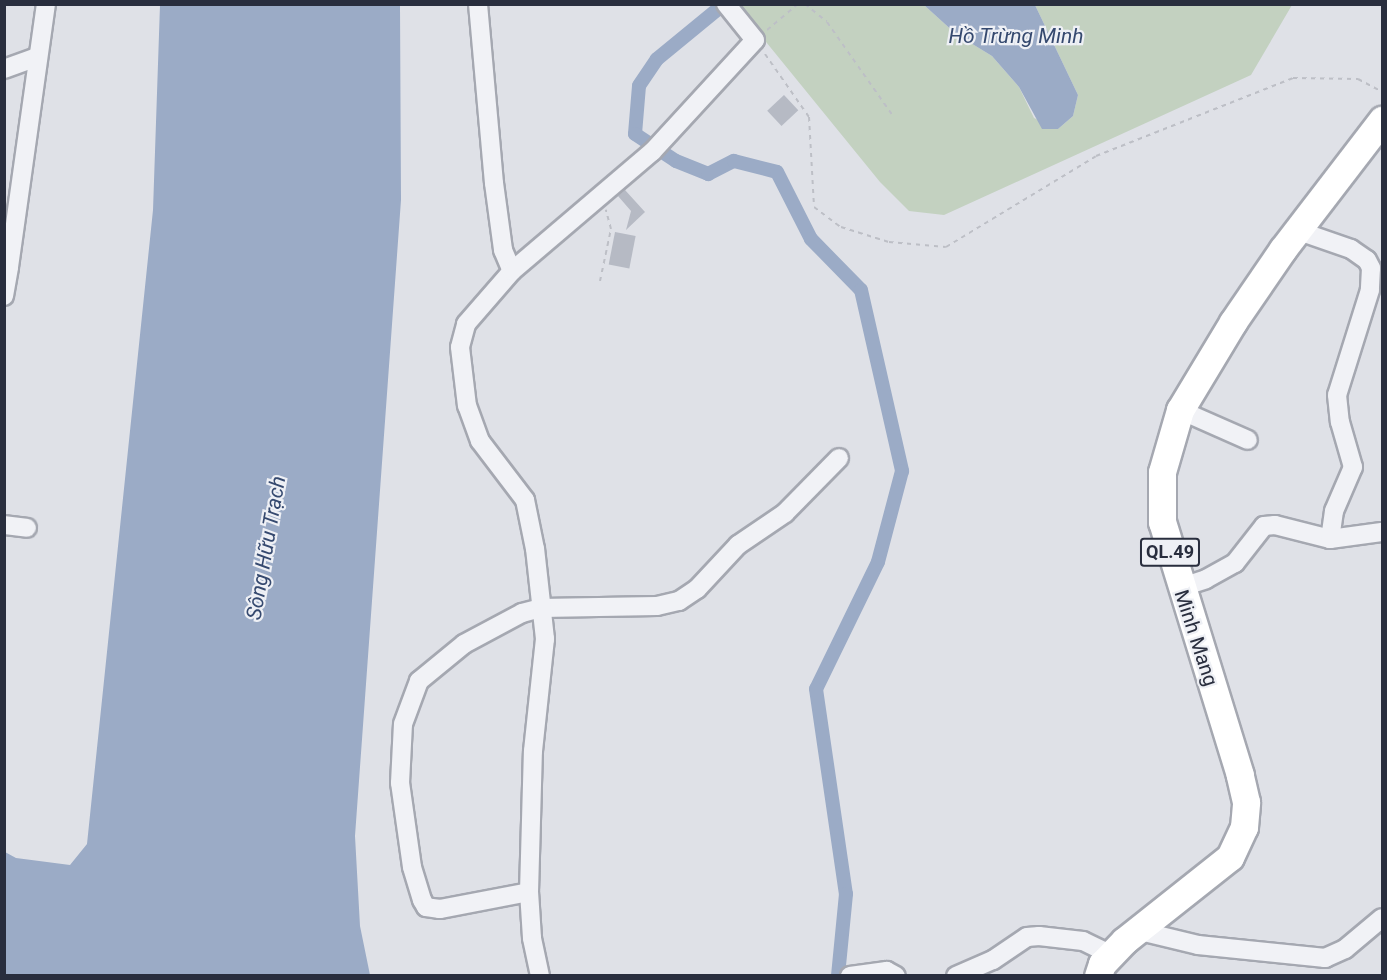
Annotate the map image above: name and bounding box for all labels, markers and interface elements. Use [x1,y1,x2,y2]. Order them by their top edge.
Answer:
water label: Hồ Trừng Minh [948,23,1084,49]
water label: Sông Hữu Trạch [241,474,291,622]
road number: QL.49 [1138,537,1202,567]
street label: Minh Mang [1169,587,1223,689]

